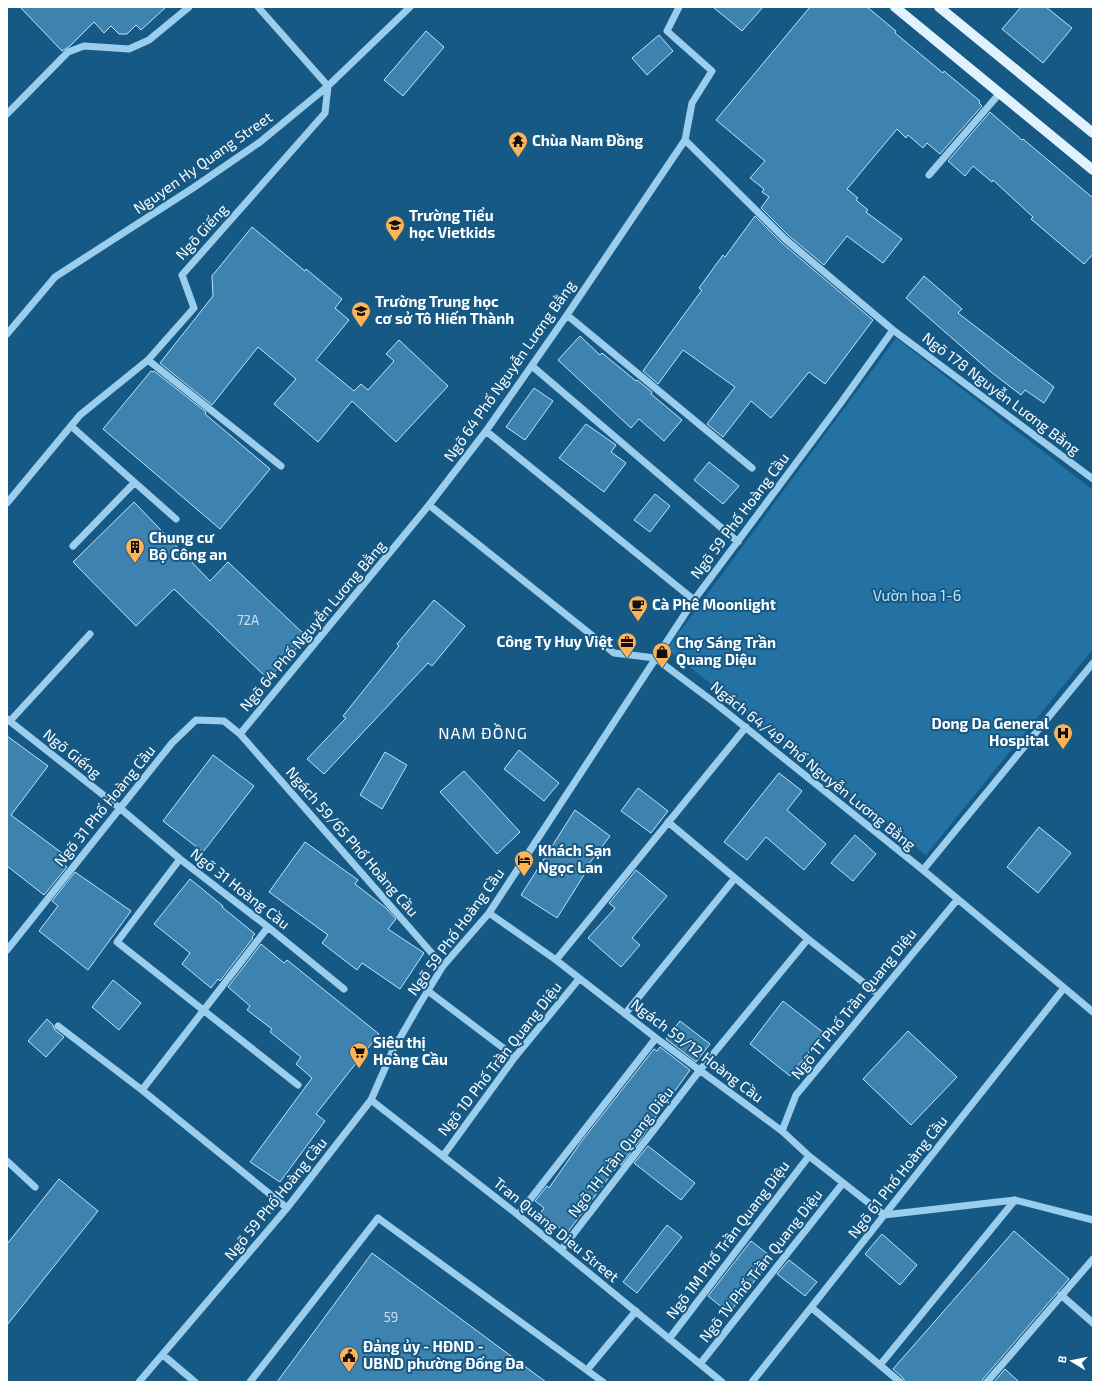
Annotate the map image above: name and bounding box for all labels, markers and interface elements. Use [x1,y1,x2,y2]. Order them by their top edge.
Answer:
street label: Nguyen Hy Quang Street [130,107,276,218]
temple icon: Chùa Nam Đồng [507,130,529,158]
place label: Chùa Nam Đồng [532,131,643,149]
street label: Ngõ Giếng [171,199,231,263]
place label: Trường Tiểu học Vietkids [409,206,495,241]
school or university icon: Trường Tiểu học Vietkids [384,214,406,242]
street label: Ngõ 64 Phố Nguyễn Lương Bằng [440,276,579,465]
place label: Trường Trung học cơ sở Tô Hiến Thành [375,292,514,327]
school or university icon: Trường Trung học cơ sở Tô Hiến Thành [350,300,372,328]
street label: Ngõ 178 Nguyễn Lương Bằng [919,328,1084,459]
street label: Ngõ 59 Phố Hoàng Cầu [686,449,792,582]
place label: Chung cư Bộ Công an [149,528,227,563]
building icon: Chung cư Bộ Công an [124,536,146,564]
street label: Ngõ 64 Phố Nguyễn Lương Bằng [236,536,389,714]
park label: Vườn hoa 1-6 [873,586,961,604]
cafe icon: Cà Phê Moonlight [627,594,649,622]
place label: Cà Phê Moonlight [652,595,776,613]
house number: 72A [237,612,259,628]
office icon: Công Ty Huy Việt [616,631,638,659]
place label: Công Ty Huy Việt [496,632,613,651]
place label: Chợ Sáng Trần Quang Diệu [676,633,776,669]
shop icon: Chợ Sáng Trần Quang Diệu [651,641,673,669]
street label: Ngách 64/49 Phố Nguyễn Lương Bằng [708,677,920,854]
place label: Dong Da General Hospital [931,714,1049,749]
district label: NAM ĐỒNG [438,722,528,742]
hospital icon: Dong Da General Hospital [1052,722,1074,750]
street label: Ngõ Giếng [40,725,106,782]
street label: Ngõ 31 Phố Hoàng Cầu [50,741,159,869]
street label: Ngách 59/65 Phố Hoàng Cầu [283,763,423,920]
place label: Khách Sạn Ngọc Lan [538,841,611,876]
street label: Ngõ 31 Hoàng Cầu [187,844,294,933]
hotel icon: Khách Sạn Ngọc Lan [513,849,535,877]
street label: Ngõ 59 Phố Hoàng Cầu [403,864,507,998]
street label: Ngõ 1T Phố Trần Quang Diệu [787,924,920,1083]
street label: Ngõ 1D Phố Trần Quang Diệu [434,978,566,1140]
street label: Ngách 59/12 Hoàng Cầu [628,995,767,1106]
place label: Siêu thị Hoàng Cầu [373,1033,448,1068]
supermarket icon: Siêu thị Hoàng Cầu [348,1041,370,1069]
street label: Ngõ 1H Trần Quang Diệu [564,1082,678,1221]
street label: Ngõ 61 Phố Hoàng Cầu [844,1111,951,1241]
street label: Ngõ 59 Phố Hoàng Cầu [220,1133,330,1263]
street label: Ngõ 1M Phố Trần Quang Diệu [662,1157,793,1323]
street label: Tran Quang Dieu Street [490,1173,623,1286]
street label: Ngõ 1V Phố Trần Quang Diệu [695,1185,826,1346]
house number: 59 [384,1309,398,1325]
place label: Đảng ủy - HĐND - UBND phường Đống Đa [363,1337,524,1372]
north arrow [1052,1341,1092,1381]
public building icon: Đảng ủy - HĐND - UBND phường Đống Đa [338,1345,360,1373]
text: B [1055,1355,1069,1364]

